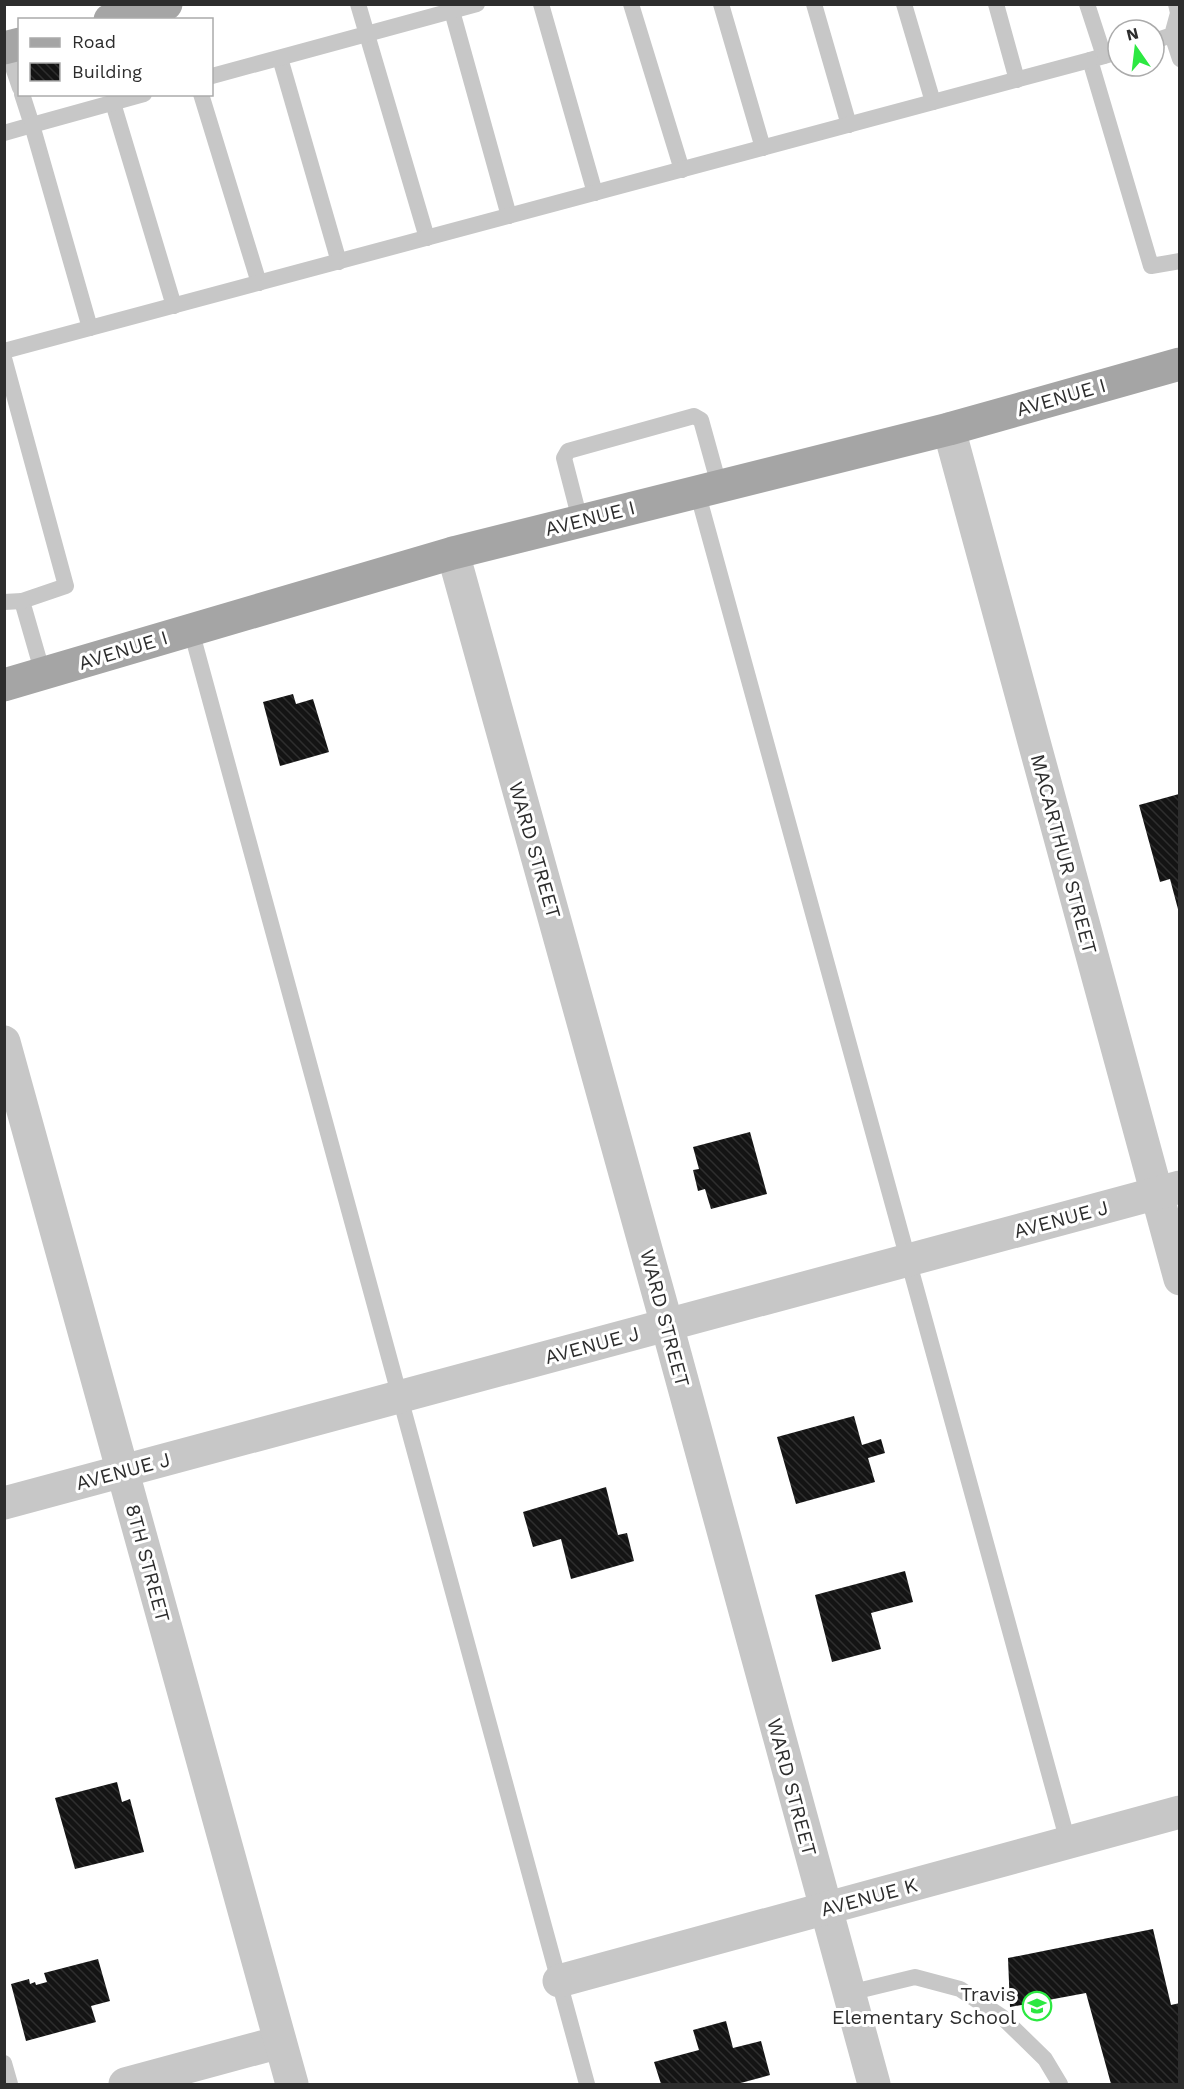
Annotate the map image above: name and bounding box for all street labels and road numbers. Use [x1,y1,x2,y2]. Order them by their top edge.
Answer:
street label: AVENUE I [1013,373,1109,421]
street label: AVENUE I [542,495,638,541]
street label: AVENUE I [75,625,171,675]
street label: MACARTHUR STREET [1026,751,1102,957]
street label: WARD STREET [504,779,566,921]
street label: AVENUE J [1011,1195,1111,1243]
street label: WARD STREET [635,1247,695,1389]
street label: AVENUE J [542,1321,642,1369]
street label: AVENUE J [73,1447,173,1495]
street label: 8TH STREET [121,1501,175,1625]
street label: WARD STREET [762,1716,822,1858]
street label: AVENUE K [818,1873,920,1921]

